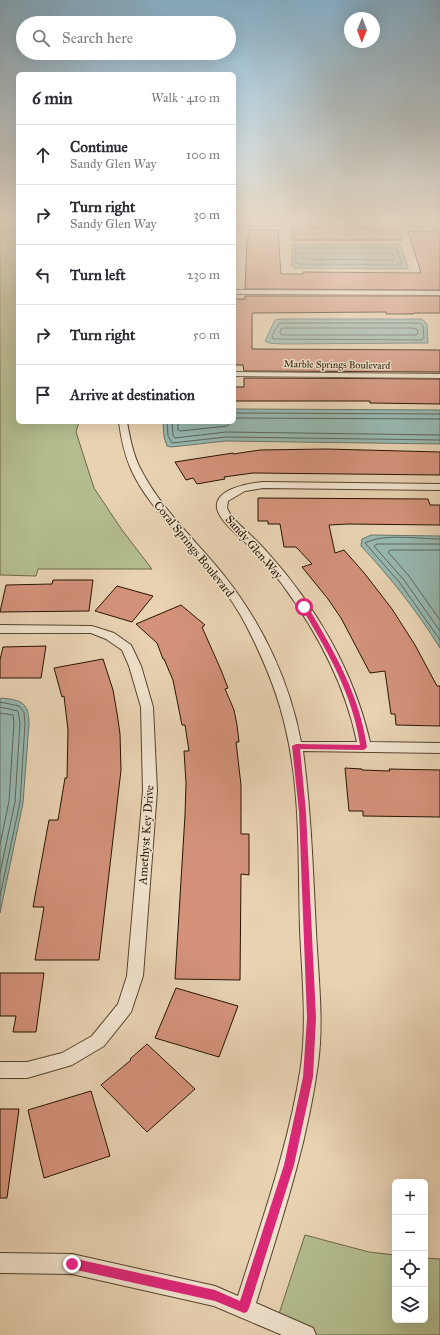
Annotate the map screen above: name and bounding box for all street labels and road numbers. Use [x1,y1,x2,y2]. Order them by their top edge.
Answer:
street label: Marble Springs Boulevard [284,358,390,372]
street label: Coral Springs Boulevard [150,498,237,600]
street label: Sandy Glen Way [222,512,286,582]
street label: Amethyst Key Drive [135,785,156,886]

